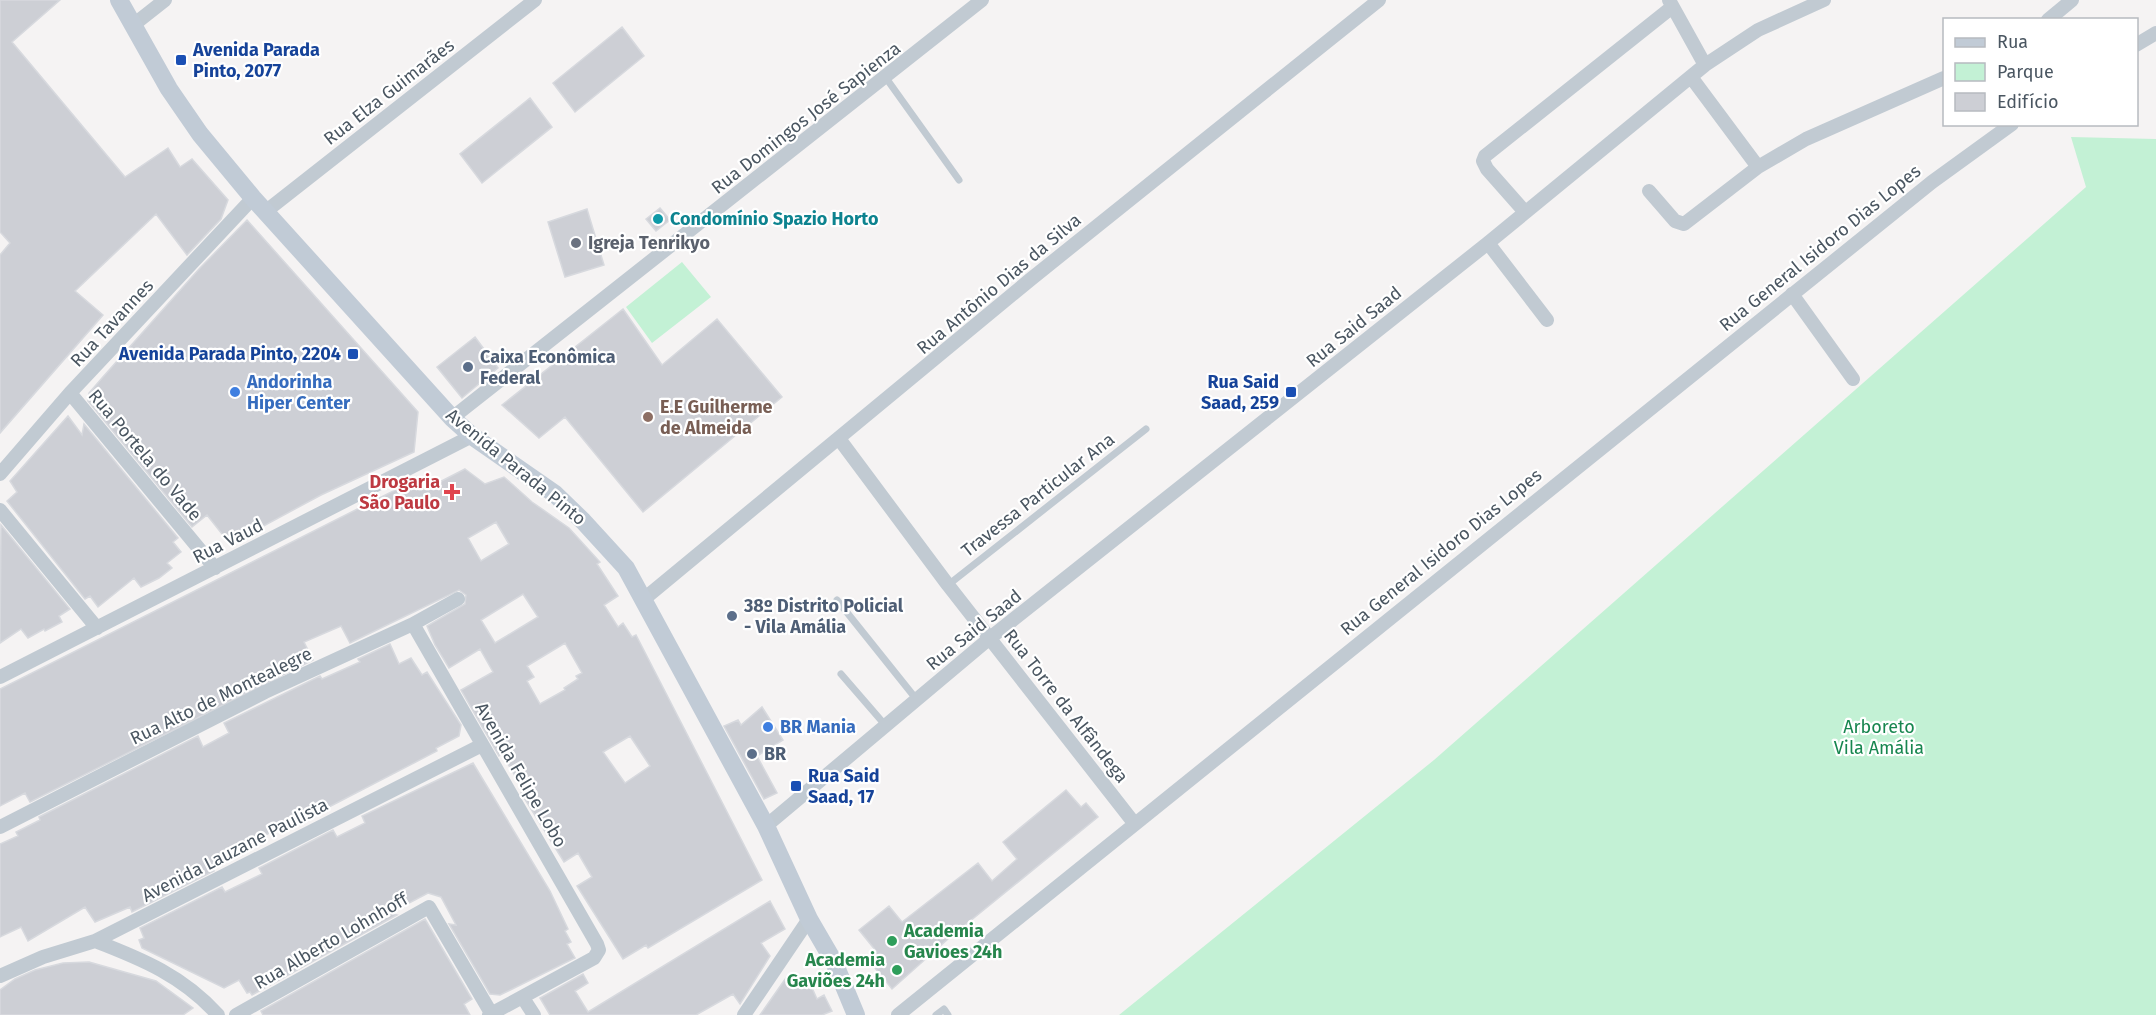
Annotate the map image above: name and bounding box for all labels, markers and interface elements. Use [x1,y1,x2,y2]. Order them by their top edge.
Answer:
legend [1943,18,2138,126]
text: Rua [1997,31,2028,53]
street label: Rua Elza Guimarães [319,34,459,150]
street label: Rua Domingos José Sapienza [707,37,905,199]
place label: Avenida Parada Pinto, 2077 [192,39,320,82]
marker: Avenida Parada Pinto, 2077 [174,53,188,67]
text: Parque [1997,61,2054,83]
text: Edifício [1997,91,2059,113]
street label: Rua General Isidoro Dias Lopes [1715,160,1925,336]
place label: Condomínio Spazio Horto [670,208,878,230]
street label: Rua Antônio Dias da Silva [912,209,1086,359]
marker: Condomínio Spazio Horto [651,212,665,226]
place label: Igreja Tenrikyo [588,232,710,254]
marker: Igreja Tenrikyo [569,236,583,250]
street label: Rua Tavannes [66,275,158,371]
street label: Rua Said Saad [1302,282,1406,372]
place label: Avenida Parada Pinto, 2204 [118,343,341,365]
place label: Caixa Econômica Federal [480,346,616,389]
marker: Avenida Parada Pinto, 2204 [346,347,360,361]
marker: Caixa Econômica Federal [461,360,475,374]
place label: Andorinha Hiper Center [246,371,351,414]
place label: Rua Said Saad, 259 [1201,371,1279,414]
street label: Rua Portela do Vade [84,385,206,525]
marker: Andorinha Hiper Center [228,385,242,399]
marker: Rua Said Saad, 259 [1284,385,1298,399]
place label: E.E Guilherme de Almeida [660,396,773,439]
street label: Avenida Parada Pinto [442,404,590,530]
marker: E.E Guilherme de Almeida [641,410,655,424]
street label: Travessa Particular Ana [957,428,1119,562]
street label: Rua General Isidoro Dias Lopes [1336,464,1546,640]
place label: Drogaria São Paulo [359,471,440,514]
marker: Drogaria São Paulo [445,485,459,499]
street label: Rua Vaud [189,514,267,568]
street label: Rua Said Saad [922,585,1026,675]
place label: 38º Distrito Policial - Vila Amália [743,595,904,638]
marker: 38º Distrito Policial - Vila Amália [725,609,739,623]
street label: Rua Torre da Alfândega [999,625,1133,787]
street label: Rua Alto de Montealegre [127,642,315,750]
street label: Avenida Felipe Lobo [471,699,571,851]
place label: BR Mania [780,716,856,738]
park label: Arboreto Vila Amália [1834,716,1924,759]
marker: BR Mania [761,720,775,734]
place label: BR [764,743,787,765]
marker: BR [745,747,759,761]
place label: Rua Said Saad, 17 [808,765,880,808]
marker: Rua Said Saad, 17 [789,779,803,793]
street label: Avenida Lauzane Paulista [138,793,332,907]
street label: Rua Alberto Lohnhoff [250,887,413,994]
place label: Academia Gavioes 24h [903,920,1002,963]
marker: Academia Gavioes 24h [885,934,899,948]
place label: Academia Gaviões 24h [787,949,885,992]
marker: Academia Gaviões 24h [890,963,904,977]

